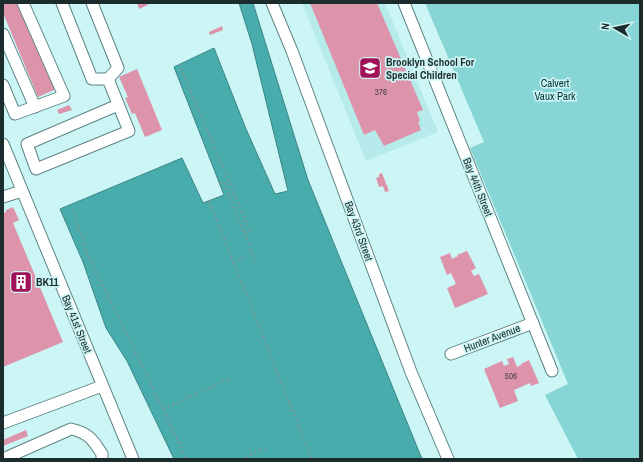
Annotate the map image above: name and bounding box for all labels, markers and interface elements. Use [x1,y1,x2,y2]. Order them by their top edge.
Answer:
north arrow [595,8,635,48]
text: N [598,22,613,31]
school or university icon: Brooklyn School For Special Children [357,55,383,81]
place label: Brooklyn School For Special Children [386,55,475,82]
park label: Calvert Vaux Park [535,76,576,103]
house number: 376 [375,86,387,98]
street label: Bay 44th Street [460,156,496,219]
street label: Bay 43rd Street [342,199,376,263]
building icon: BK11 [8,269,34,295]
place label: BK11 [36,275,59,289]
street label: Bay 41st Street [59,293,95,356]
street label: Hunter Avenue [462,321,522,355]
house number: 506 [505,370,517,382]

